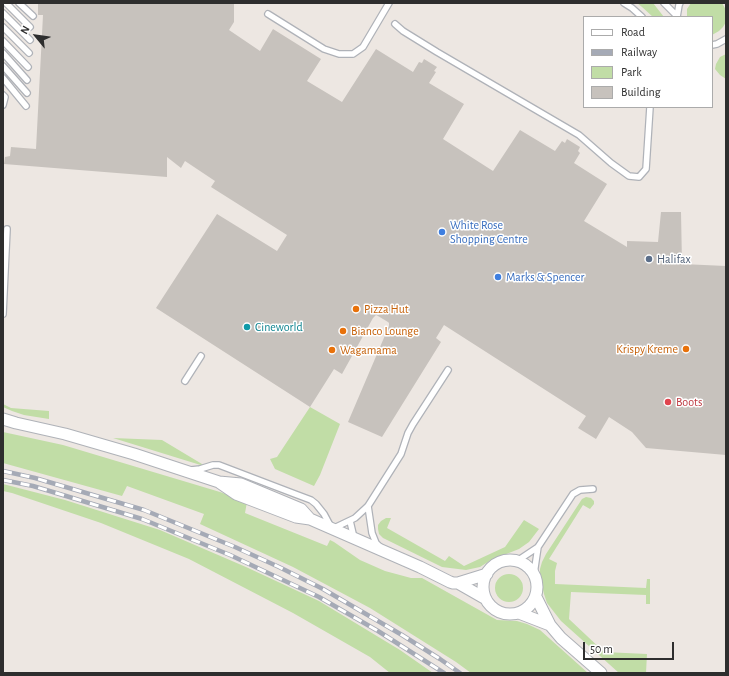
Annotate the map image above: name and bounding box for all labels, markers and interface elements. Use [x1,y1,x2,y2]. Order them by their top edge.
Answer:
north arrow [16,16,56,56]
legend [583,16,713,108]
text: N [18,24,32,36]
text: Road [621,26,645,38]
text: Railway [621,46,657,58]
text: Park [621,66,642,78]
text: Building [621,86,661,98]
place label: White Rose Shopping Centre [450,218,528,246]
marker: White Rose Shopping Centre [437,227,447,237]
place label: Halifax [657,252,691,266]
marker: Halifax [644,254,654,264]
place label: Marks & Spencer [506,270,584,284]
marker: Marks & Spencer [493,272,503,282]
place label: Pizza Hut [364,302,409,316]
marker: Pizza Hut [351,304,361,314]
place label: Cineworld [255,320,303,334]
marker: Cineworld [242,322,252,332]
place label: Bianco Lounge [351,324,419,338]
marker: Bianco Lounge [338,326,348,336]
place label: Krispy Kreme [616,342,678,356]
place label: Wagamama [340,343,397,357]
marker: Krispy Kreme [681,344,691,354]
marker: Wagamama [327,345,337,355]
place label: Boots [676,395,702,409]
marker: Boots [663,397,673,407]
scale bar [585,634,676,660]
text: 50 m [590,643,613,655]

